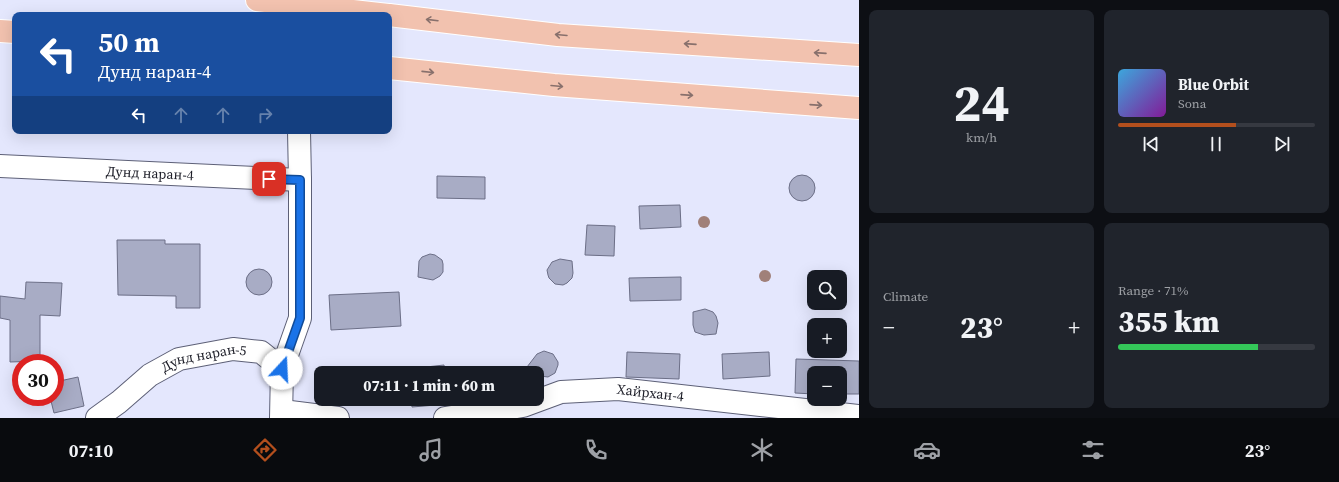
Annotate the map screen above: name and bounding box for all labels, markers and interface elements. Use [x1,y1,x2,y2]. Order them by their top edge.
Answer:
one-way arrow [426,16,439,24]
text: 50 m [98,23,160,61]
icon: left [32,28,84,80]
one-way arrow [555,31,568,38]
one-way arrow [684,40,697,47]
one-way arrow [814,49,827,56]
text: Дунд наран-4 [98,59,211,84]
text: 24 [953,67,1010,138]
one-way arrow [421,69,434,76]
text: Blue Orbit [1178,74,1249,95]
one-way arrow [550,82,563,89]
one-way arrow [680,92,693,99]
text: Sona [1178,95,1206,112]
one-way arrow [809,102,822,109]
icon: left [128,104,150,126]
icon: ahead [170,104,192,126]
icon: ahead [212,104,234,126]
icon: right [254,104,276,126]
text: km/h [966,129,997,146]
icon: previous [1140,133,1162,155]
icon: pause [1205,133,1227,155]
icon: next [1271,133,1293,155]
street label: Дунд наран-4 [105,161,194,185]
pin [252,162,286,196]
icon: arrive [258,168,280,190]
map controls [807,270,847,406]
button: search [807,270,847,310]
text: Range · 71% [1118,282,1189,299]
text: Climate [883,288,928,305]
text: 355 km [1118,301,1219,342]
text: 23° [960,307,1003,348]
text: − [883,312,895,342]
text: + [1068,312,1080,342]
button: + [807,318,847,358]
street label: Дунд наран-5 [157,339,248,377]
position arrow [261,348,303,390]
speed limit sign: 30 [12,354,64,406]
button: − [807,366,847,406]
text: 07:11 · 1 min · 60 m [363,375,495,396]
street label: Хайрхан-4 [616,379,685,406]
icon: directions [251,436,279,464]
icon: music [417,436,445,464]
icon: phone [582,436,610,464]
icon: climate [748,436,776,464]
icon: car [913,436,941,464]
icon: filters [1079,436,1107,464]
text: 07:10 [69,438,113,463]
text: 23° [1245,438,1270,463]

